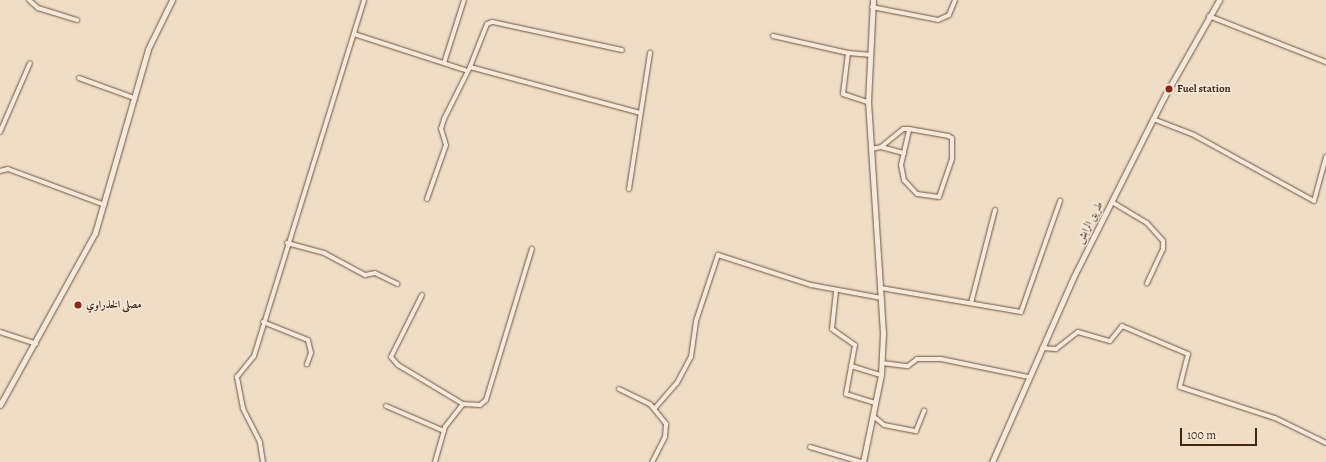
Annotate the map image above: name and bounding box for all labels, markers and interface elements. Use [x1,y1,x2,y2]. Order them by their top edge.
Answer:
place label: Fuel station [1177,82,1231,96]
marker: Fuel station [1164,84,1174,94]
street label: طريق الرابش [1074,200,1106,246]
place label: مصلى الخذراوي [86,298,142,312]
marker: مصلى الخذراوي [73,300,83,310]
scale bar [1182,420,1259,446]
text: 100 m [1187,427,1216,443]

